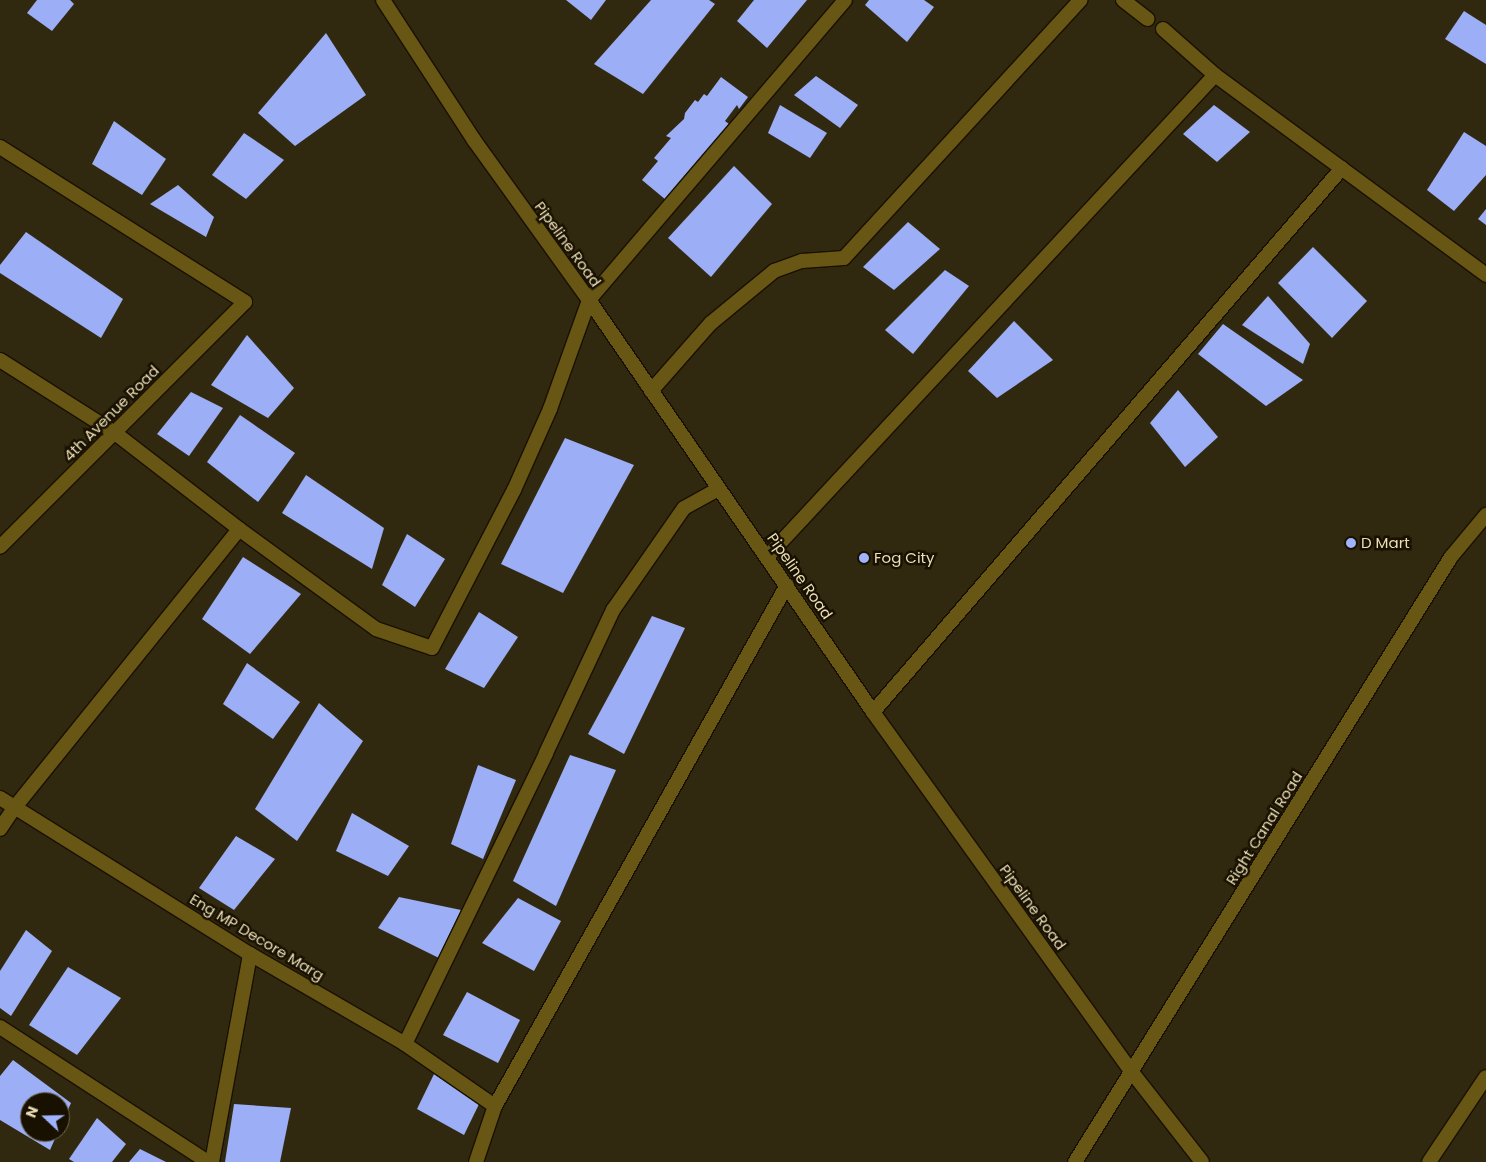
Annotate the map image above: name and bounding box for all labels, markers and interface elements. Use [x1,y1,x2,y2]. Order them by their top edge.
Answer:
street label: Pipeline Road [531,198,605,290]
street label: 4th Avenue Road [59,361,163,465]
street label: Pipeline Road [764,529,836,623]
place label: D Mart [1361,534,1410,552]
marker: D Mart [1345,537,1357,549]
place label: Fog City [874,549,934,567]
marker: Fog City [858,552,870,564]
street label: Right Canal Road [1222,768,1306,888]
street label: Pipeline Road [996,861,1070,953]
street label: Eng MP Decore Marg [187,890,327,984]
north arrow [20,1092,70,1142]
text: N [21,1103,43,1120]

